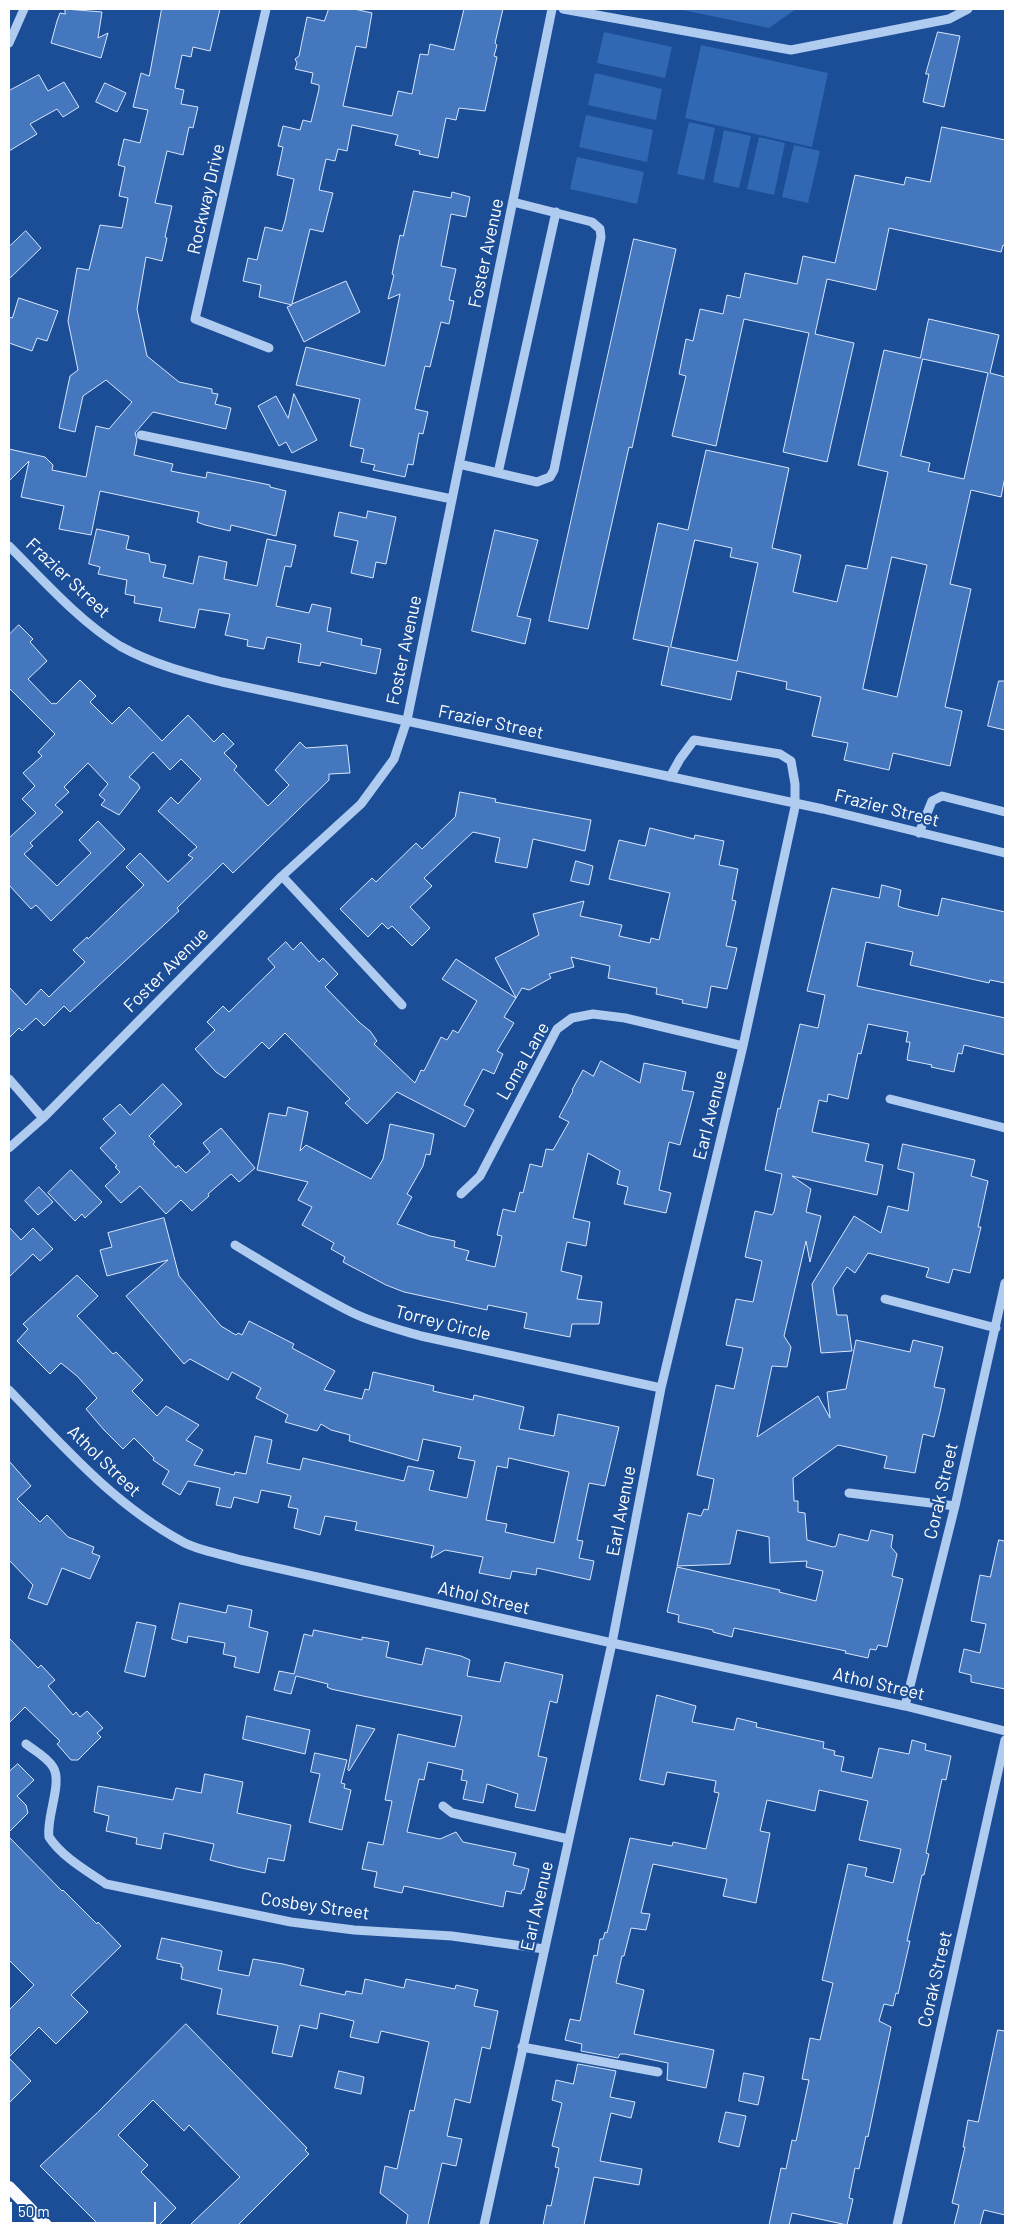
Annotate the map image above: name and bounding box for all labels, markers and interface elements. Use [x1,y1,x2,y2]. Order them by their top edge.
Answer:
street label: Rockway Drive [183,142,229,256]
street label: Foster Avenue [464,196,508,310]
street label: Frazier Street [21,534,115,622]
street label: Foster Avenue [382,593,426,707]
street label: Frazier Street [436,700,546,744]
street label: Frazier Street [832,785,942,831]
street label: Foster Avenue [119,923,213,1017]
street label: Loma Lane [492,1018,554,1104]
street label: Earl Avenue [688,1068,732,1162]
street label: Torrey Circle [393,1301,493,1345]
street label: Athol Street [63,1421,145,1501]
street label: Corak Street [919,1441,963,1541]
street label: Earl Avenue [602,1464,640,1558]
street label: Athol Street [436,1577,532,1619]
street label: Athol Street [831,1663,927,1705]
street label: Earl Avenue [516,1859,558,1953]
street label: Cosbey Street [259,1888,371,1924]
street label: Corak Street [913,1929,957,2029]
scale bar [12,2192,159,2224]
text: 50 m [18,2202,50,2220]

